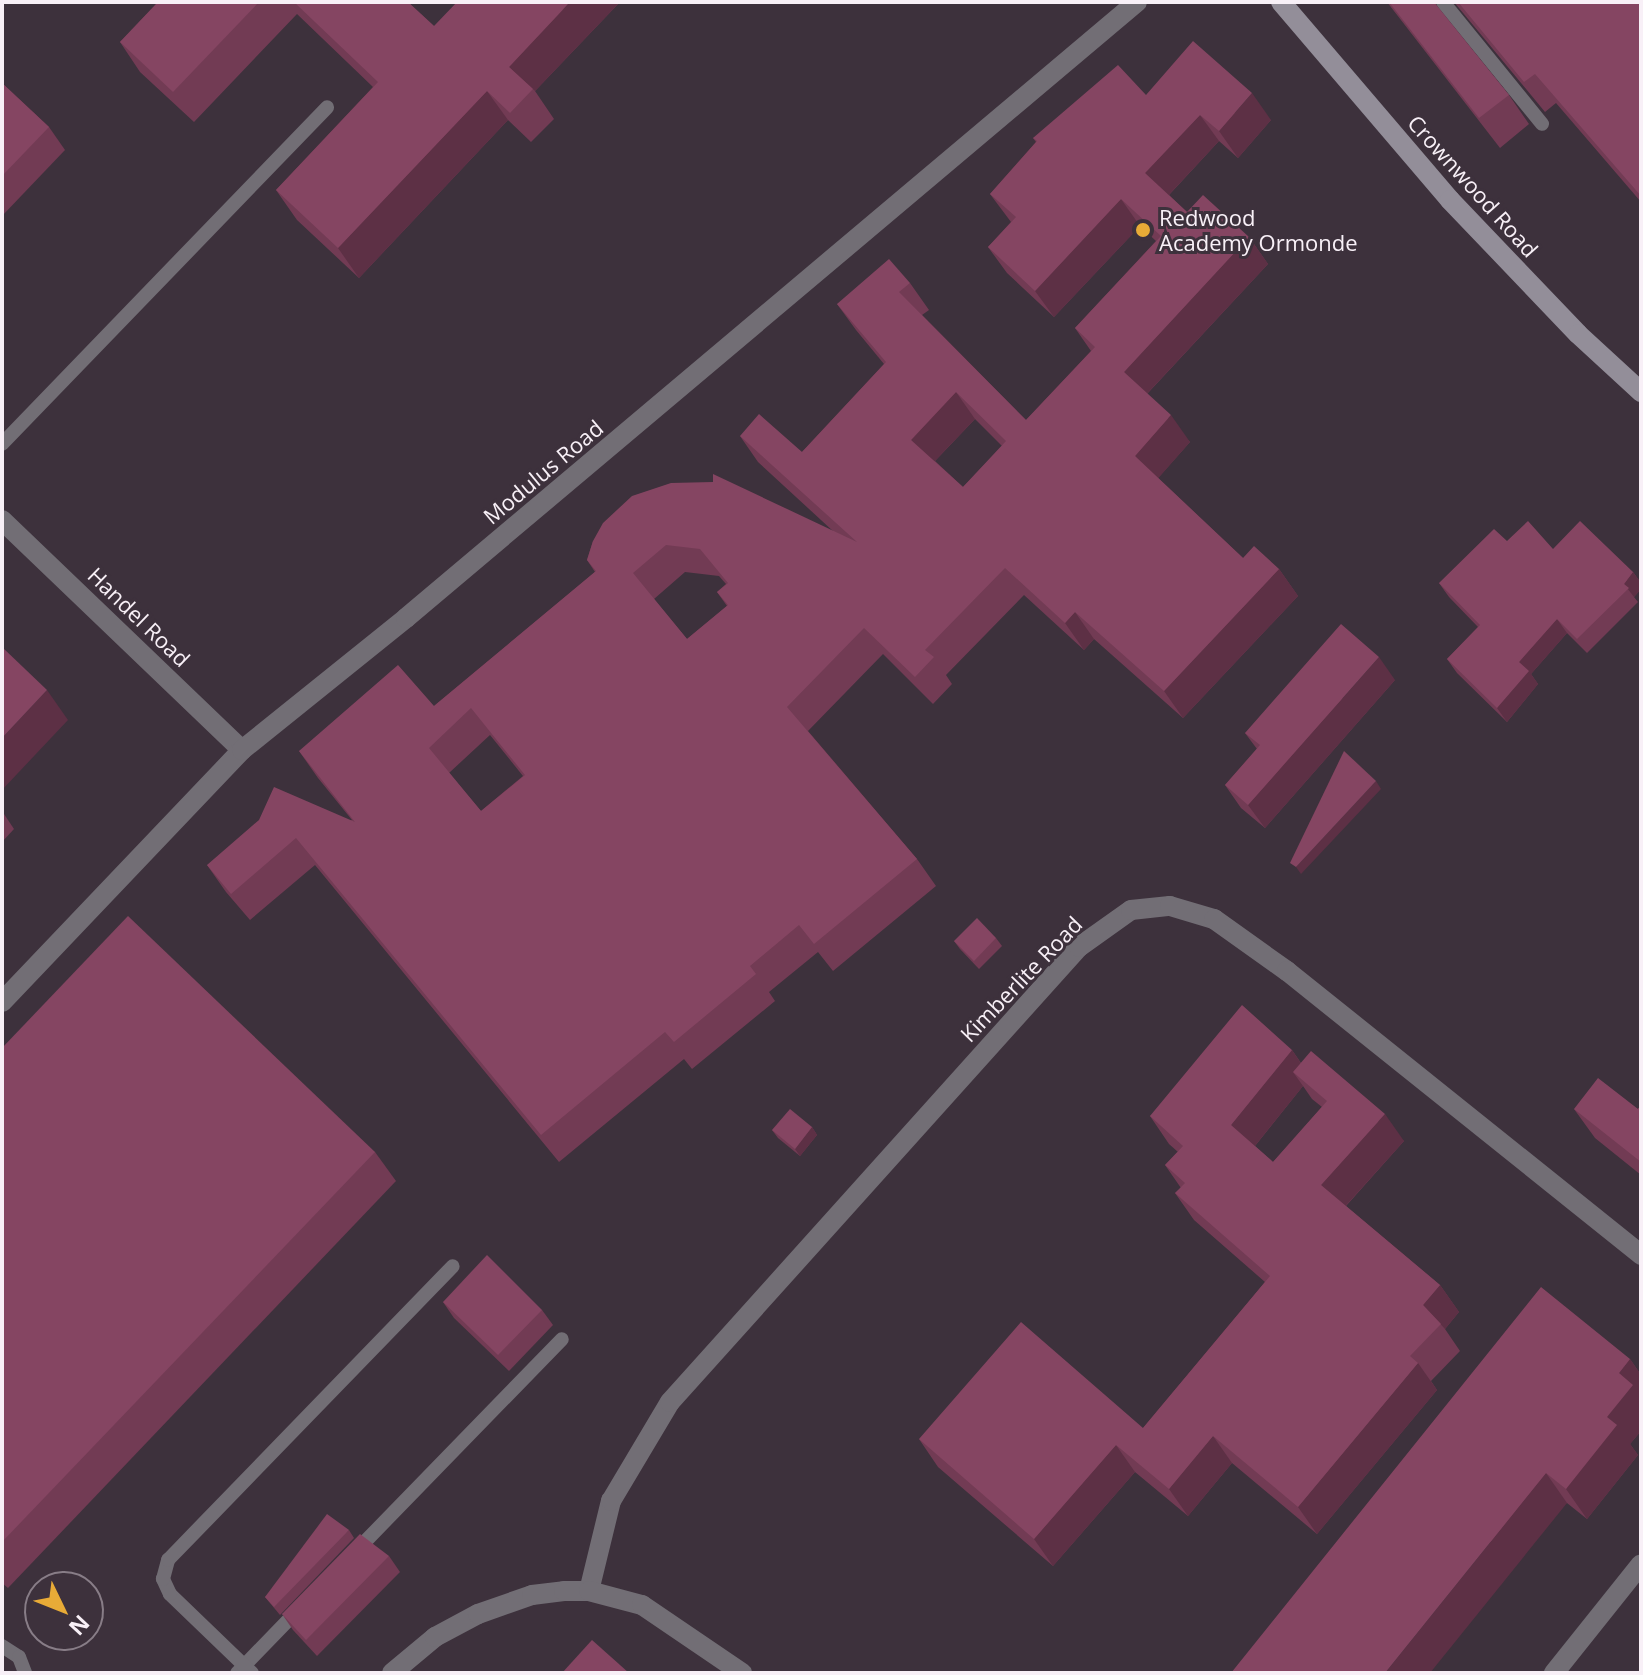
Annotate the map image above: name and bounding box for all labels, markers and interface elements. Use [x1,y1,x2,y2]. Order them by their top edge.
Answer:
street label: Crownwood Road [1402,110,1544,262]
place label: Redwood Academy Ormonde [1159,204,1358,256]
marker: Redwood Academy Ormonde [1134,221,1152,239]
street label: Modulus Road [478,414,608,530]
street label: Handel Road [83,562,195,672]
street label: Kimberlite Road [955,911,1087,1047]
north arrow [24,1571,104,1651]
text: N [63,1609,97,1643]

